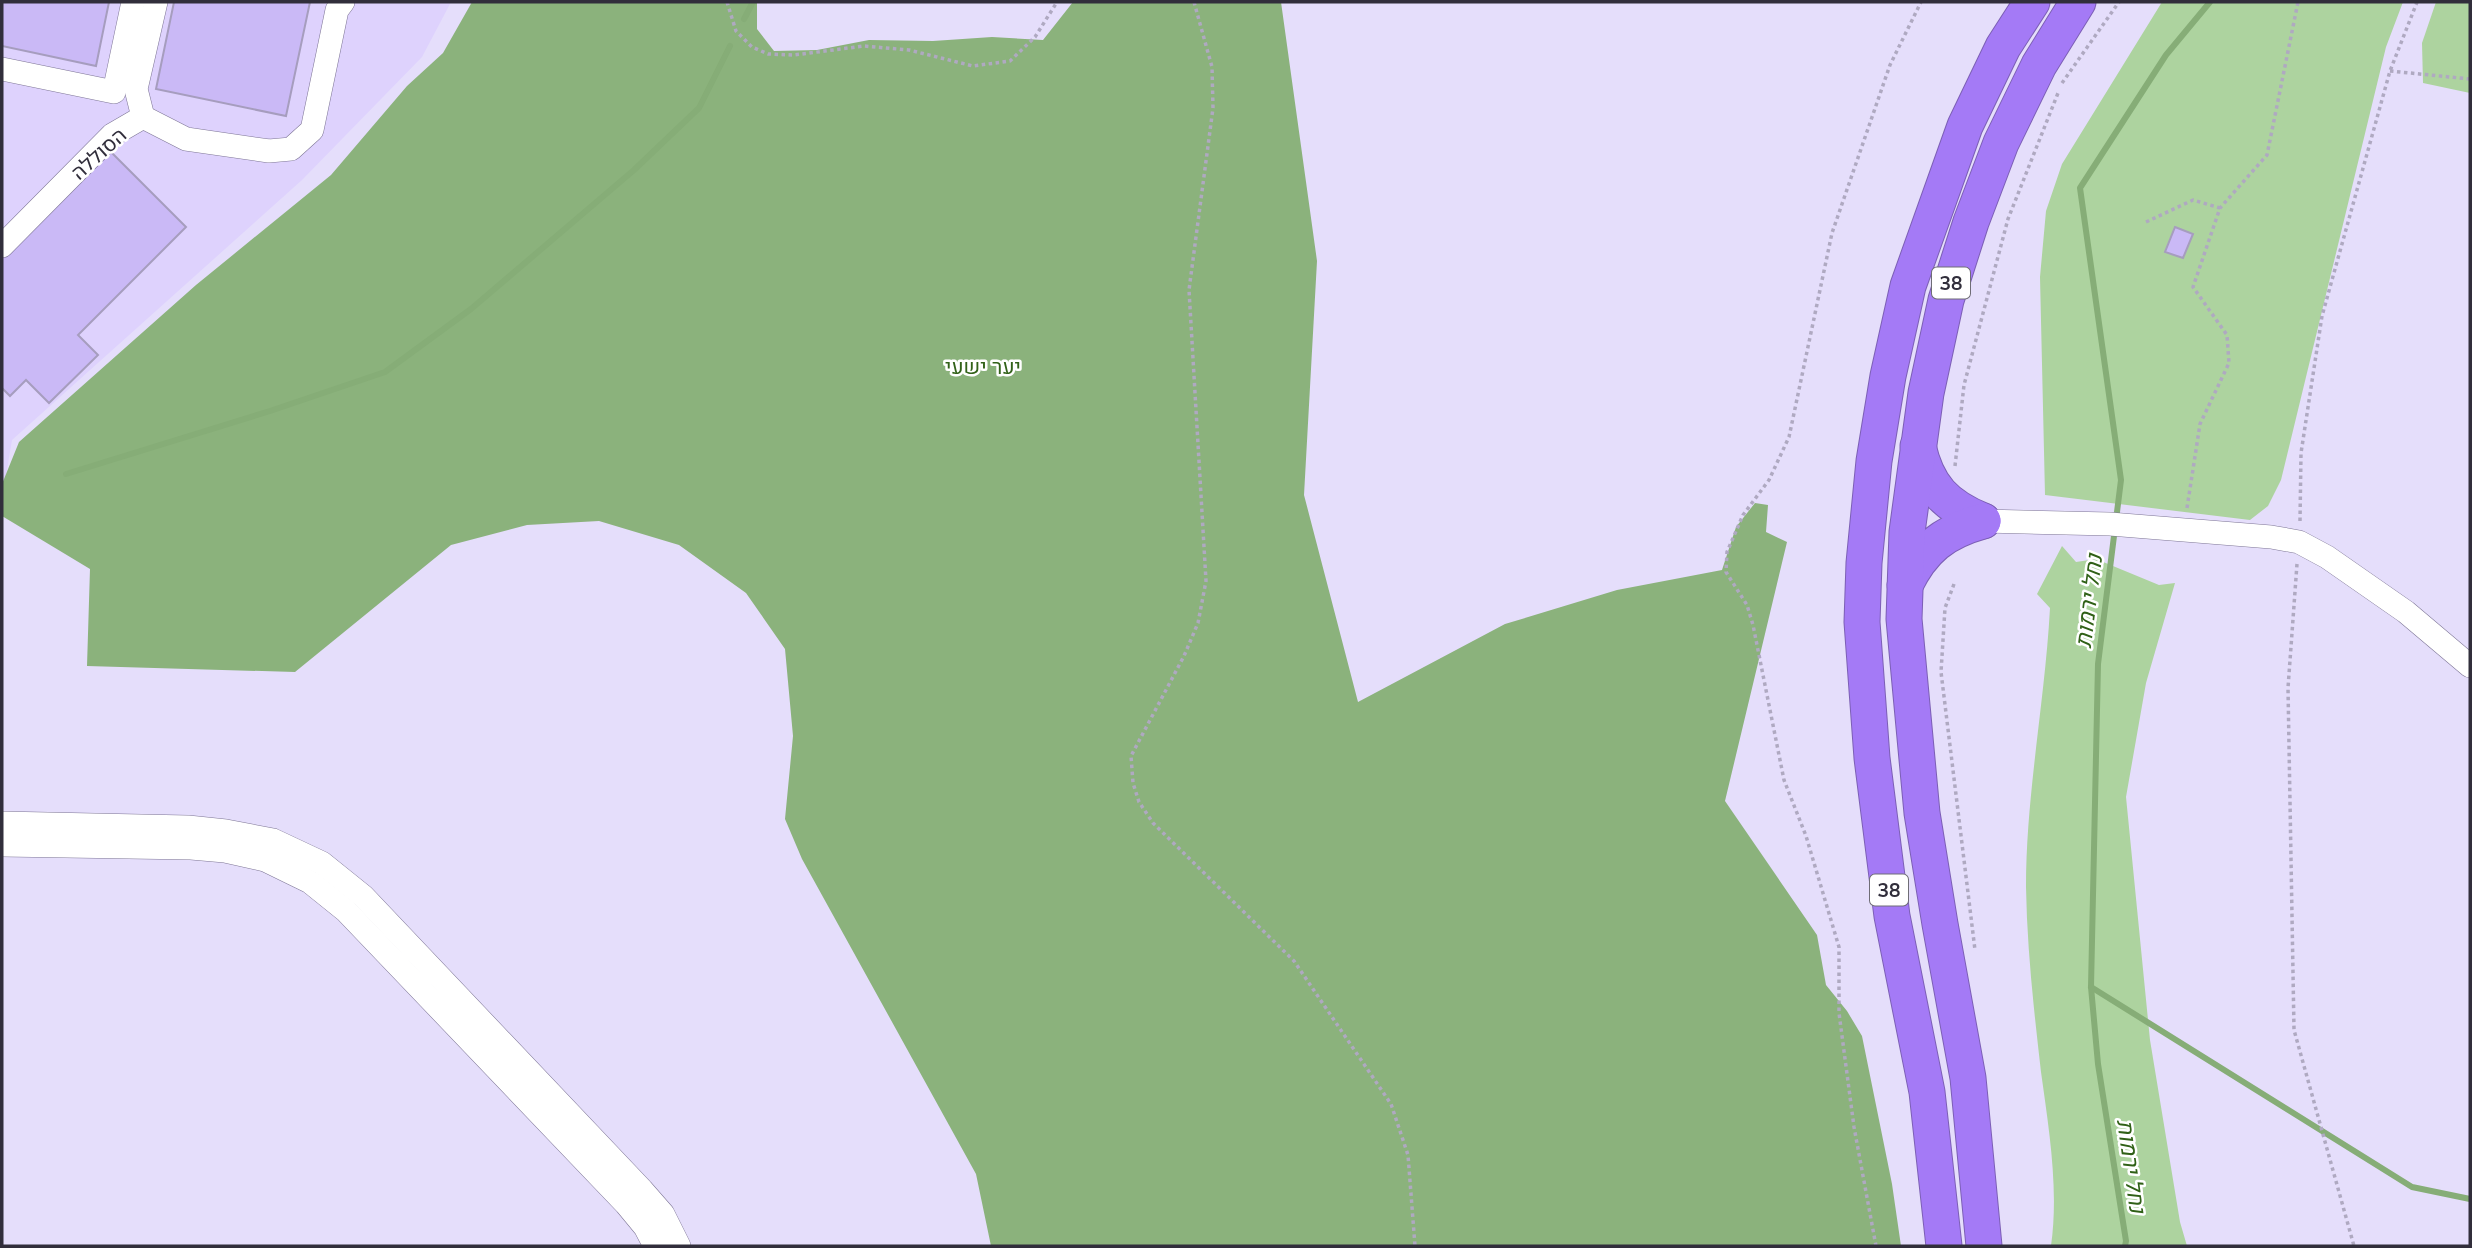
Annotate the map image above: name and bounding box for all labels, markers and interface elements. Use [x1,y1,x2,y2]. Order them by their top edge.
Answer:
street label: הסוללה [65,121,131,185]
road number: 38 [1932,268,1970,298]
park label: יער ישעי [945,353,1021,379]
water label: נחל ירמות [2068,551,2108,649]
road number: 38 [1870,874,1908,906]
water label: נחל ירמות [2111,1117,2153,1216]

